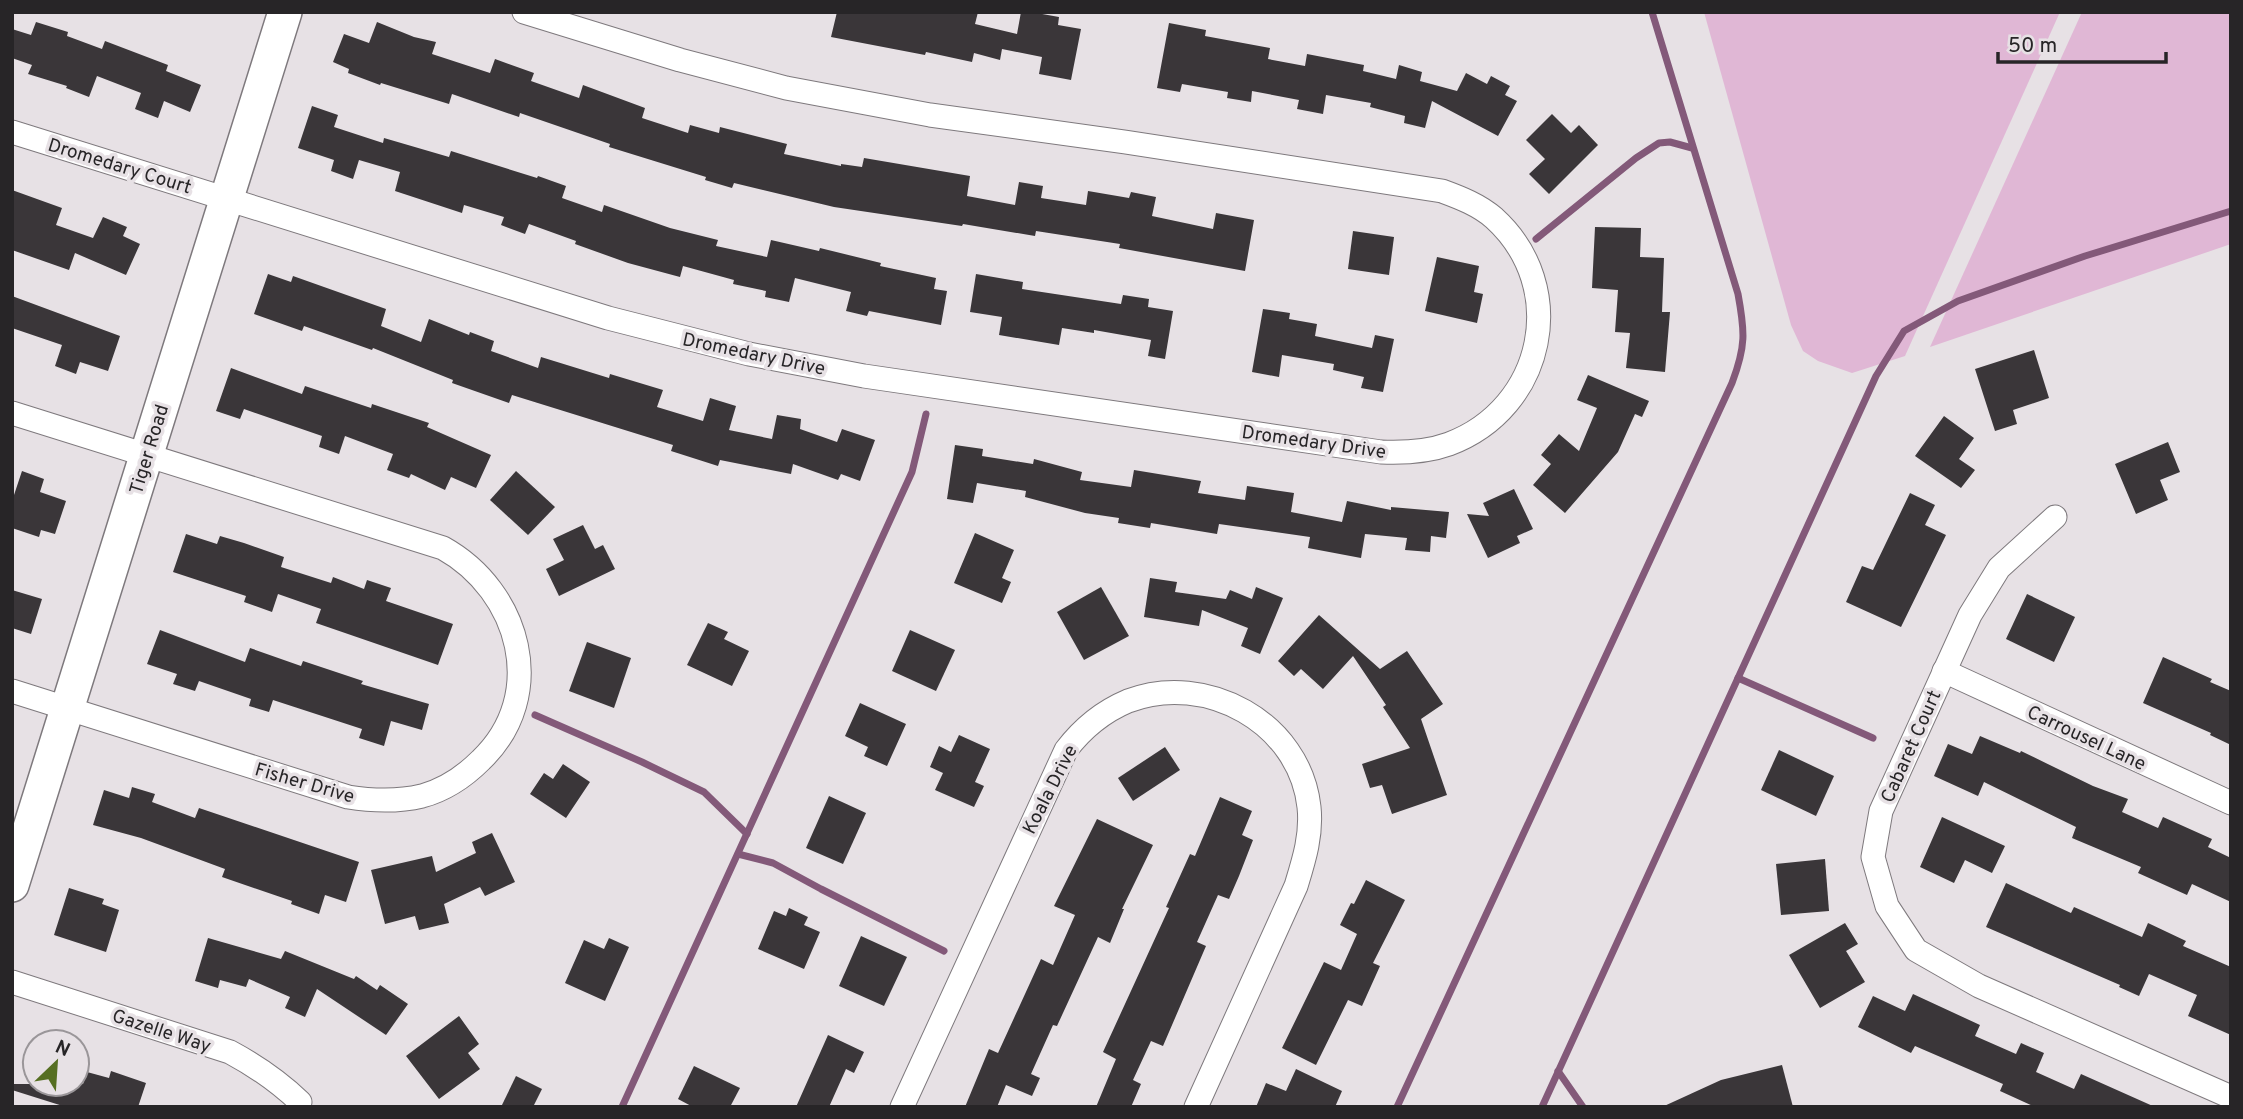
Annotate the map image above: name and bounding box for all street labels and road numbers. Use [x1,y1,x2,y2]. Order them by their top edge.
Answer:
street label: Dromedary Court [45,134,194,200]
street label: Dromedary Drive [680,328,827,382]
street label: Tiger Road [125,402,175,497]
street label: Dromedary Drive [1240,421,1387,465]
street label: Cabaret Court [1876,687,1947,807]
street label: Carrousel Lane [2023,701,2149,777]
street label: Koala Drive [1018,741,1084,839]
street label: Fisher Drive [252,758,357,810]
street label: Gazelle Way [109,1005,214,1059]

